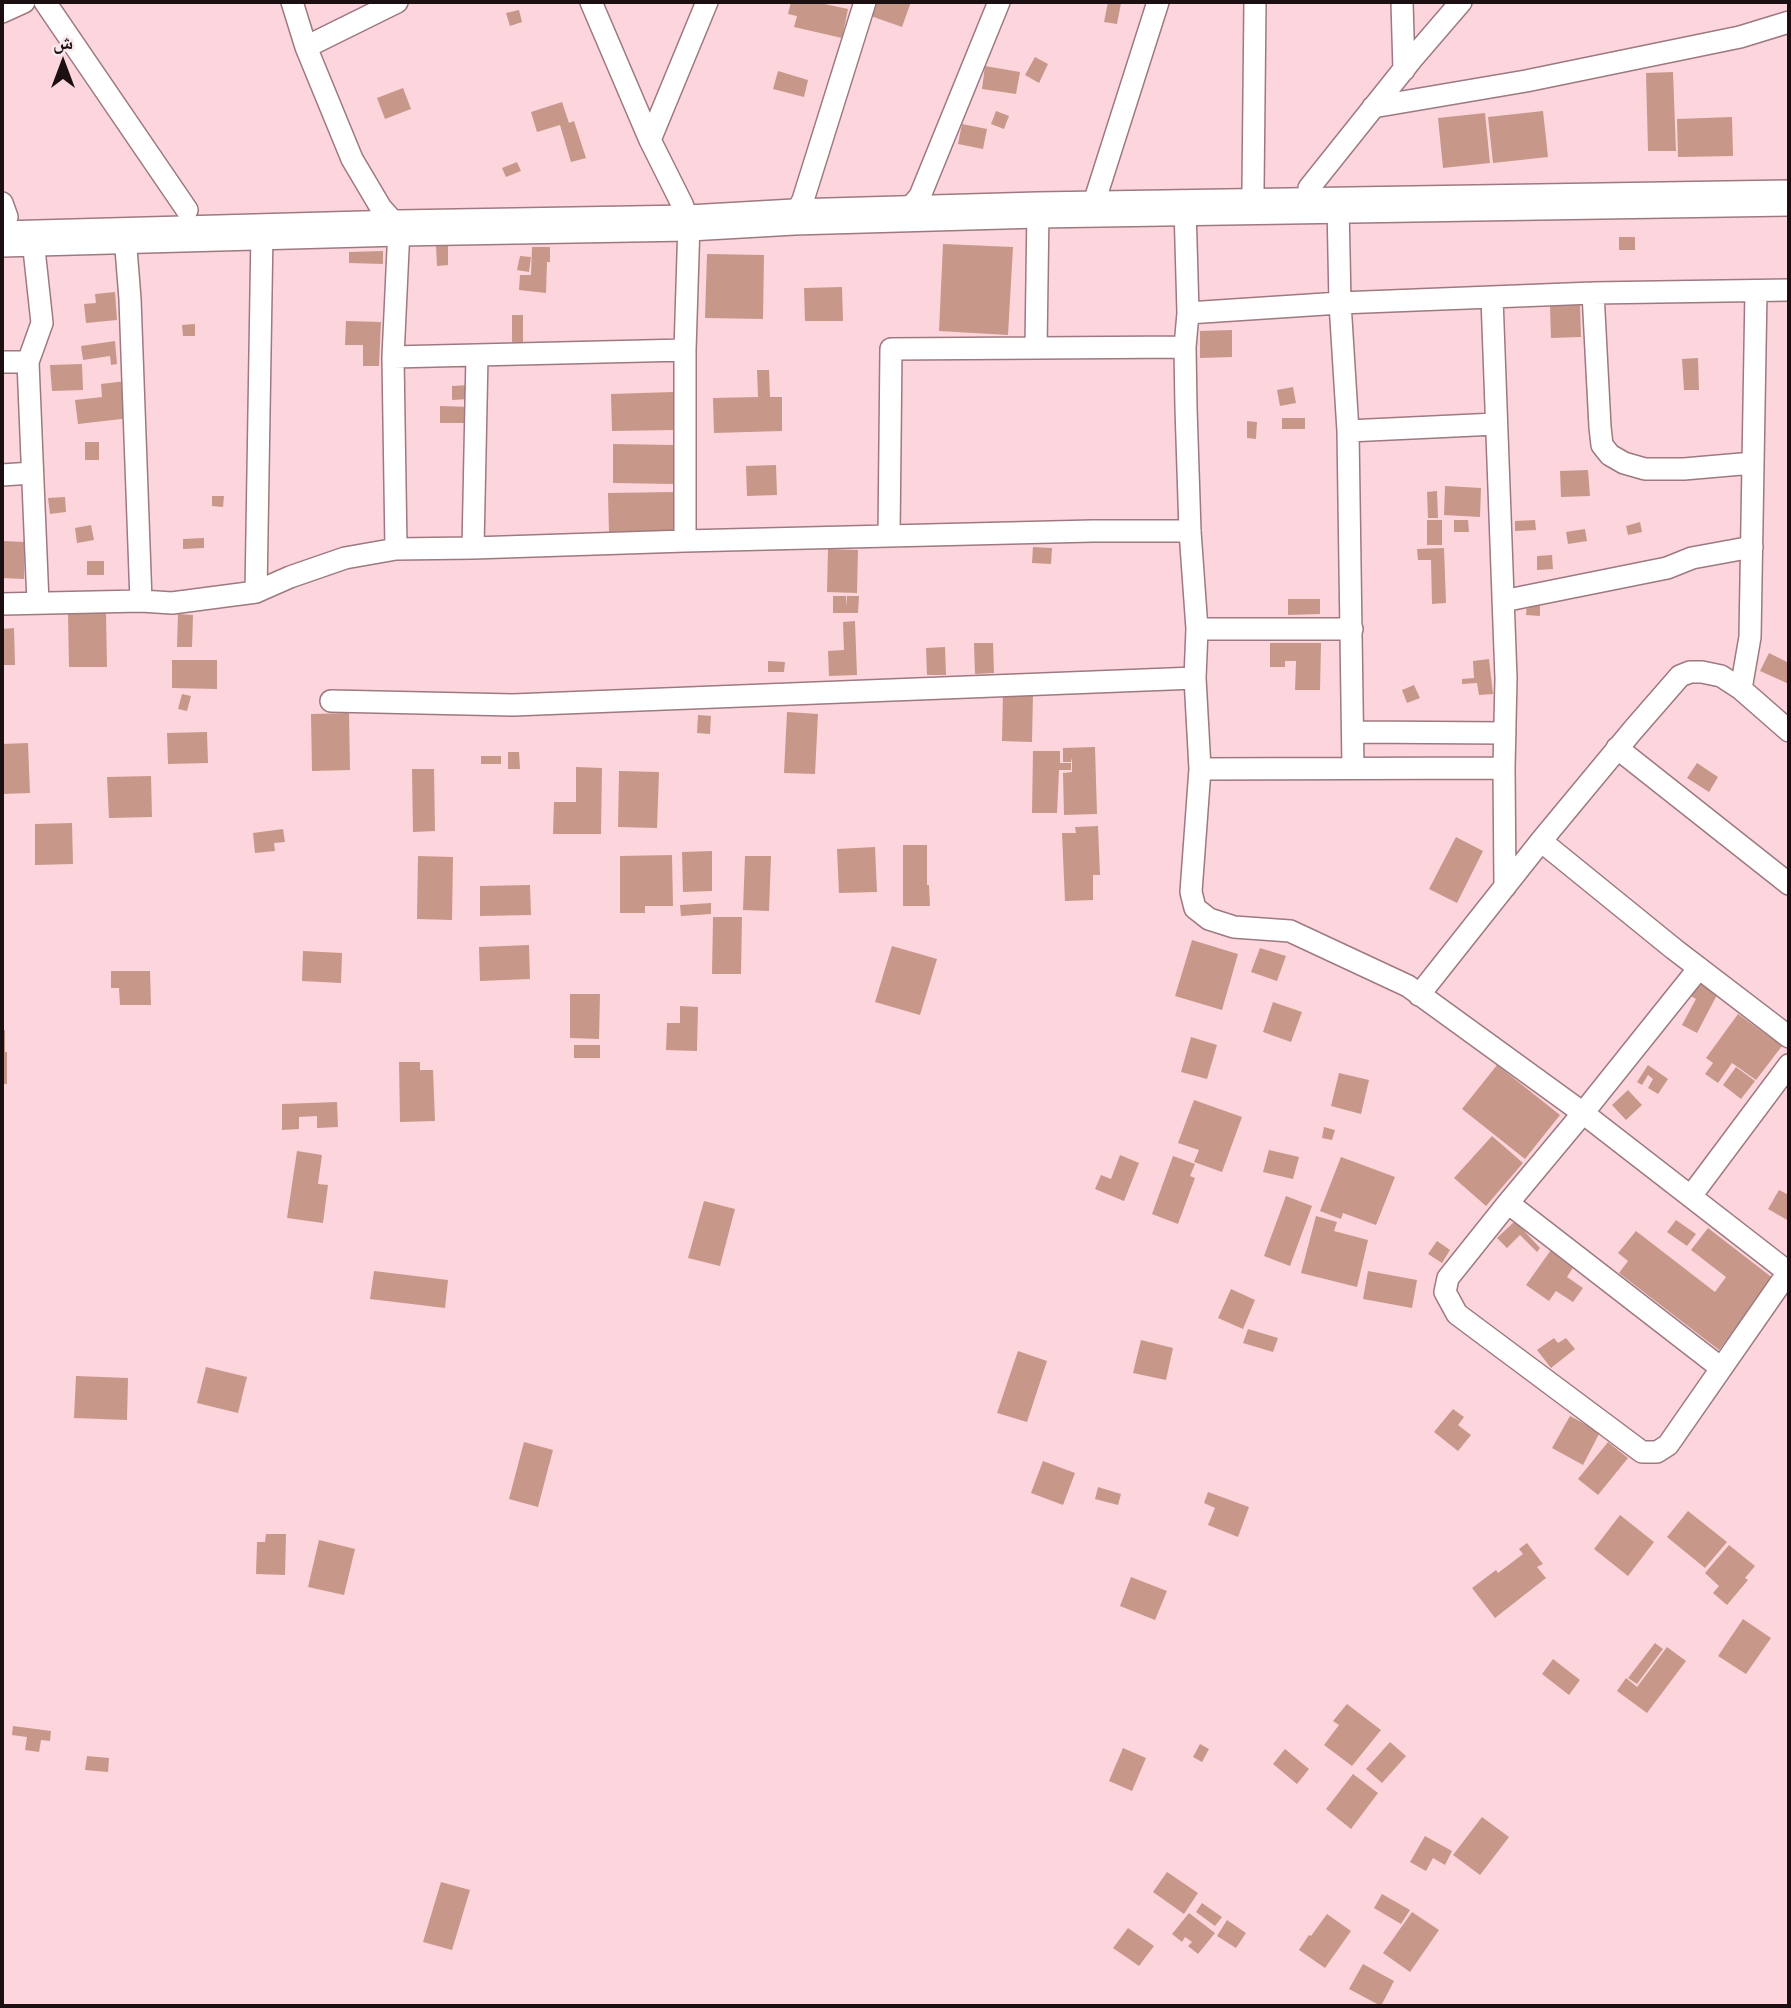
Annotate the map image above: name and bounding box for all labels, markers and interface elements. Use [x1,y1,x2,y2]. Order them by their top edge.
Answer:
north arrow [28,28,98,98]
text: ش [53,29,73,55]

